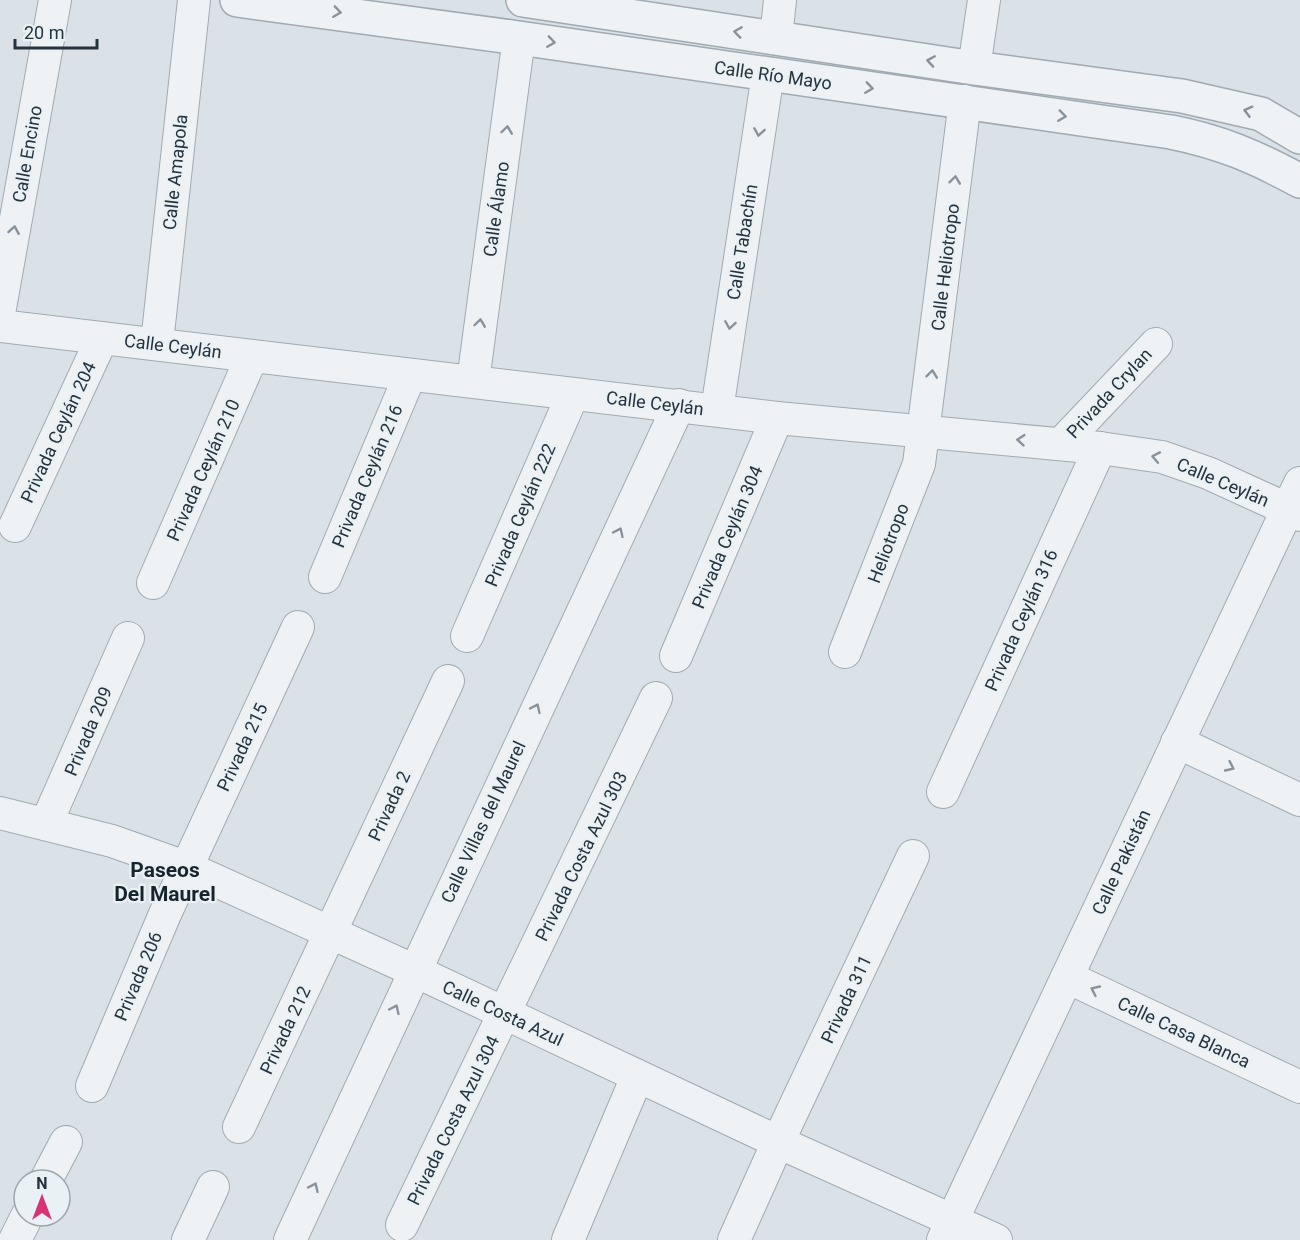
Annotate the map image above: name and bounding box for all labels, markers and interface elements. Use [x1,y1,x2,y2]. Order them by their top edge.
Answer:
one-way arrow [332,6,342,18]
scale bar [15,12,98,50]
text: 20 m [24,22,64,43]
one-way arrow [734,27,743,39]
one-way arrow [546,36,556,48]
street label: Calle Río Mayo [713,56,833,94]
one-way arrow [927,56,936,68]
one-way arrow [864,81,873,94]
street label: Calle Encino [8,104,46,204]
one-way arrow [1243,106,1254,118]
one-way arrow [1057,109,1066,121]
street label: Calle Amapola [158,113,192,231]
one-way arrow [500,125,512,134]
one-way arrow [753,127,765,137]
street label: Calle Álamo [479,160,513,258]
one-way arrow [949,176,961,185]
street label: Calle Tabachín [722,183,762,301]
street label: Calle Heliotropo [927,202,963,332]
one-way arrow [7,225,20,235]
one-way arrow [474,318,486,327]
one-way arrow [724,320,736,329]
street label: Calle Ceylán [123,330,223,362]
street label: Privada Crylan [1062,344,1156,442]
street label: Privada Ceylán 204 [16,358,100,506]
one-way arrow [925,369,937,378]
street label: Calle Ceylán [605,387,705,419]
street label: Privada Ceylán 210 [162,396,244,544]
street label: Privada Ceylán 216 [327,401,407,551]
one-way arrow [1016,433,1025,446]
street label: Privada Ceylán 222 [480,440,560,590]
one-way arrow [1151,451,1161,464]
street label: Calle Ceylán [1174,453,1272,511]
street label: Privada Ceylán 304 [687,462,767,612]
street label: Heliotropo [863,500,913,586]
one-way arrow [612,527,624,538]
street label: Privada Ceylán 316 [980,546,1062,694]
street label: Privada 209 [60,683,116,779]
street label: Privada 215 [212,700,272,794]
one-way arrow [529,704,541,715]
street label: Calle Villas del Maurel [436,738,530,906]
one-way arrow [1224,759,1235,771]
street label: Privada 2 [364,768,414,844]
street label: Privada Costa Azul 303 [531,768,631,944]
street label: Calle Pakistán [1087,806,1155,918]
district label: Paseos Del Maurel [114,858,216,906]
street label: Privada 206 [110,928,166,1024]
street label: Privada 311 [816,952,876,1046]
street label: Calle Costa Azul [439,976,567,1050]
street label: Privada 212 [255,983,315,1077]
one-way arrow [1091,986,1102,998]
street label: Calle Casa Blanca [1114,992,1254,1072]
one-way arrow [388,1005,400,1016]
street label: Privada Costa Azul 304 [403,1032,503,1208]
north arrow [12,1168,72,1228]
text: N [36,1174,48,1193]
one-way arrow [307,1182,319,1193]

